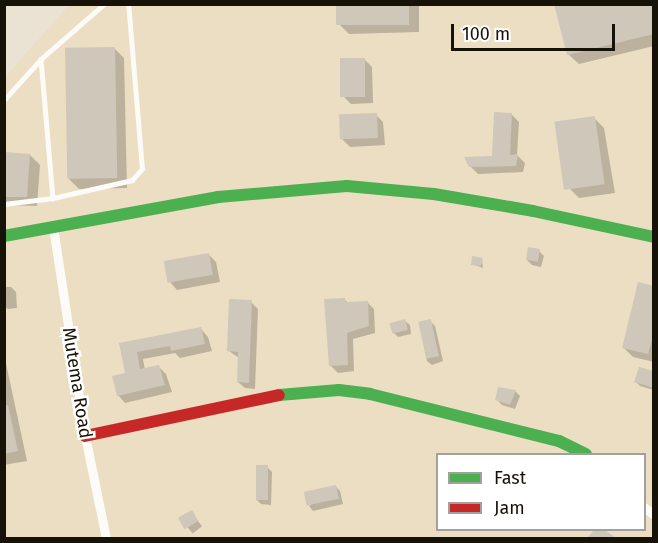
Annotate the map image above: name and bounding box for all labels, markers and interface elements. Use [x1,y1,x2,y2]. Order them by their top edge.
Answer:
scale bar [454,12,618,50]
text: 100 m [462,23,510,45]
street label: Mutema Road [58,326,96,440]
legend [436,453,646,531]
text: Fast [494,467,526,489]
text: Jam [494,497,525,519]

